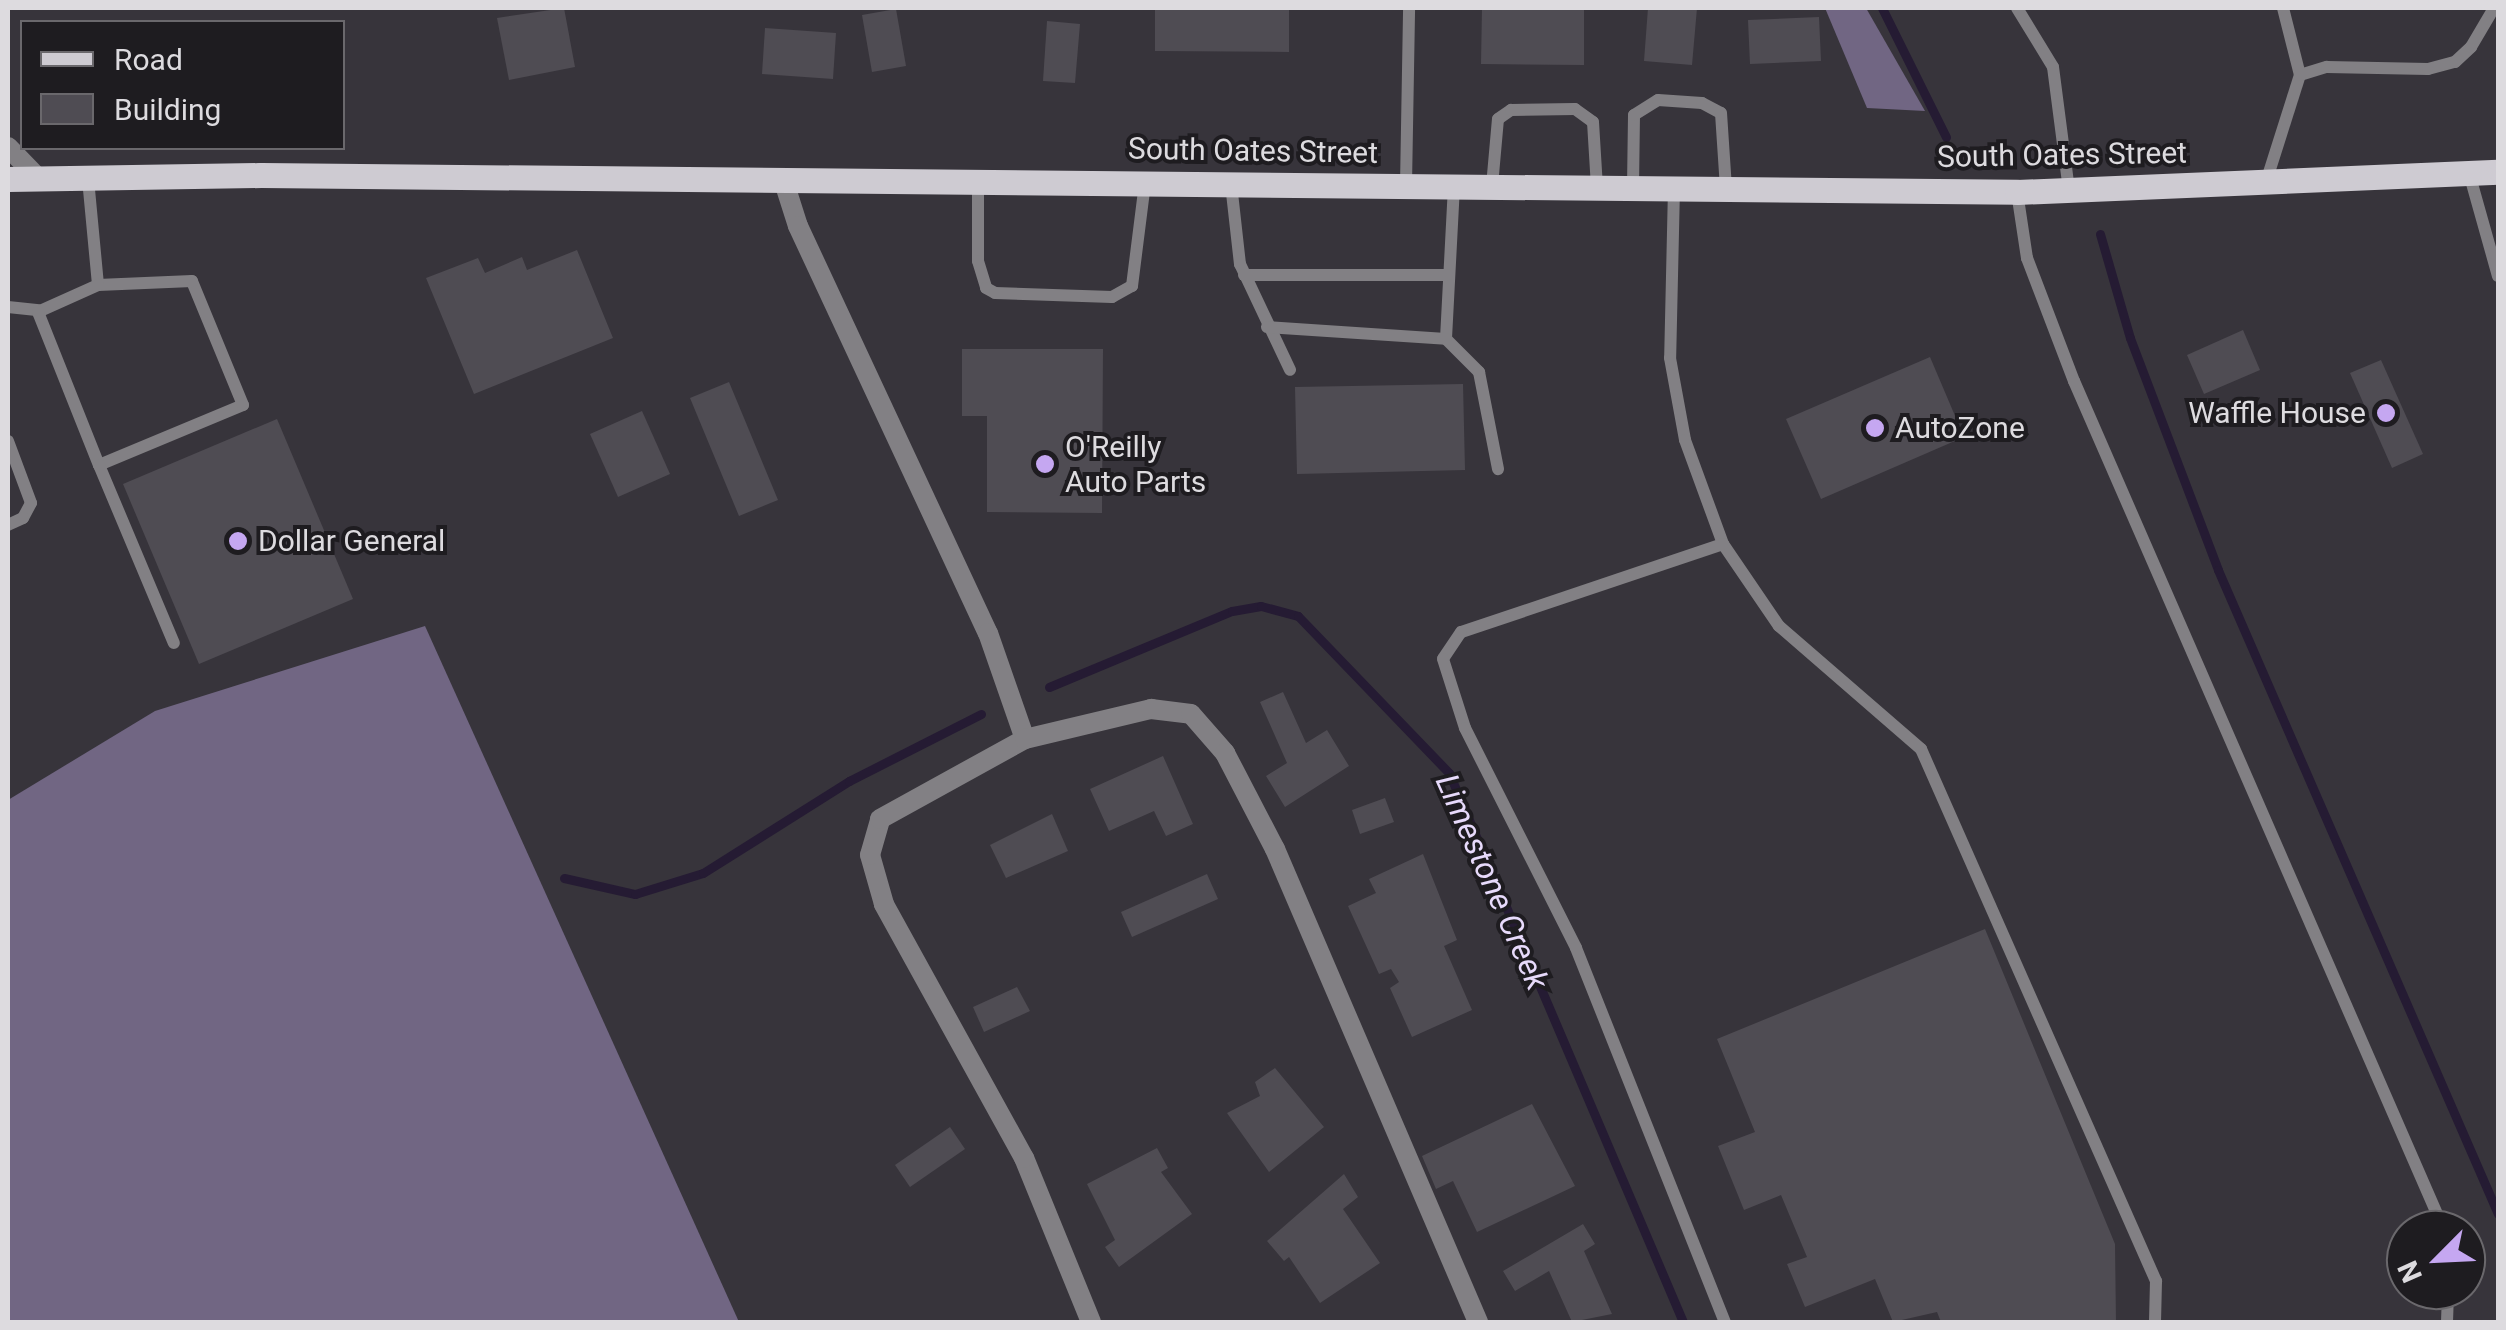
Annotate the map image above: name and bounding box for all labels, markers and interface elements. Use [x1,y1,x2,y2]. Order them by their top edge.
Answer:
legend [20,20,345,150]
text: Road [114,42,183,77]
text: Building [114,92,221,127]
street label: South Oates Street [1128,131,1378,171]
street label: South Oates Street [1937,135,2187,175]
place label: Waffle House [2188,395,2366,431]
marker: Waffle House [2375,402,2397,424]
place label: AutoZone [1895,410,2025,446]
marker: AutoZone [1864,417,1886,439]
place label: O'Reilly Auto Parts [1065,429,1206,500]
marker: O'Reilly Auto Parts [1034,453,1056,475]
place label: Dollar General [258,523,445,559]
marker: Dollar General [227,530,249,552]
water label: Limestone Creek [1427,768,1557,996]
north arrow [2386,1210,2486,1310]
text: N [2391,1256,2429,1287]

